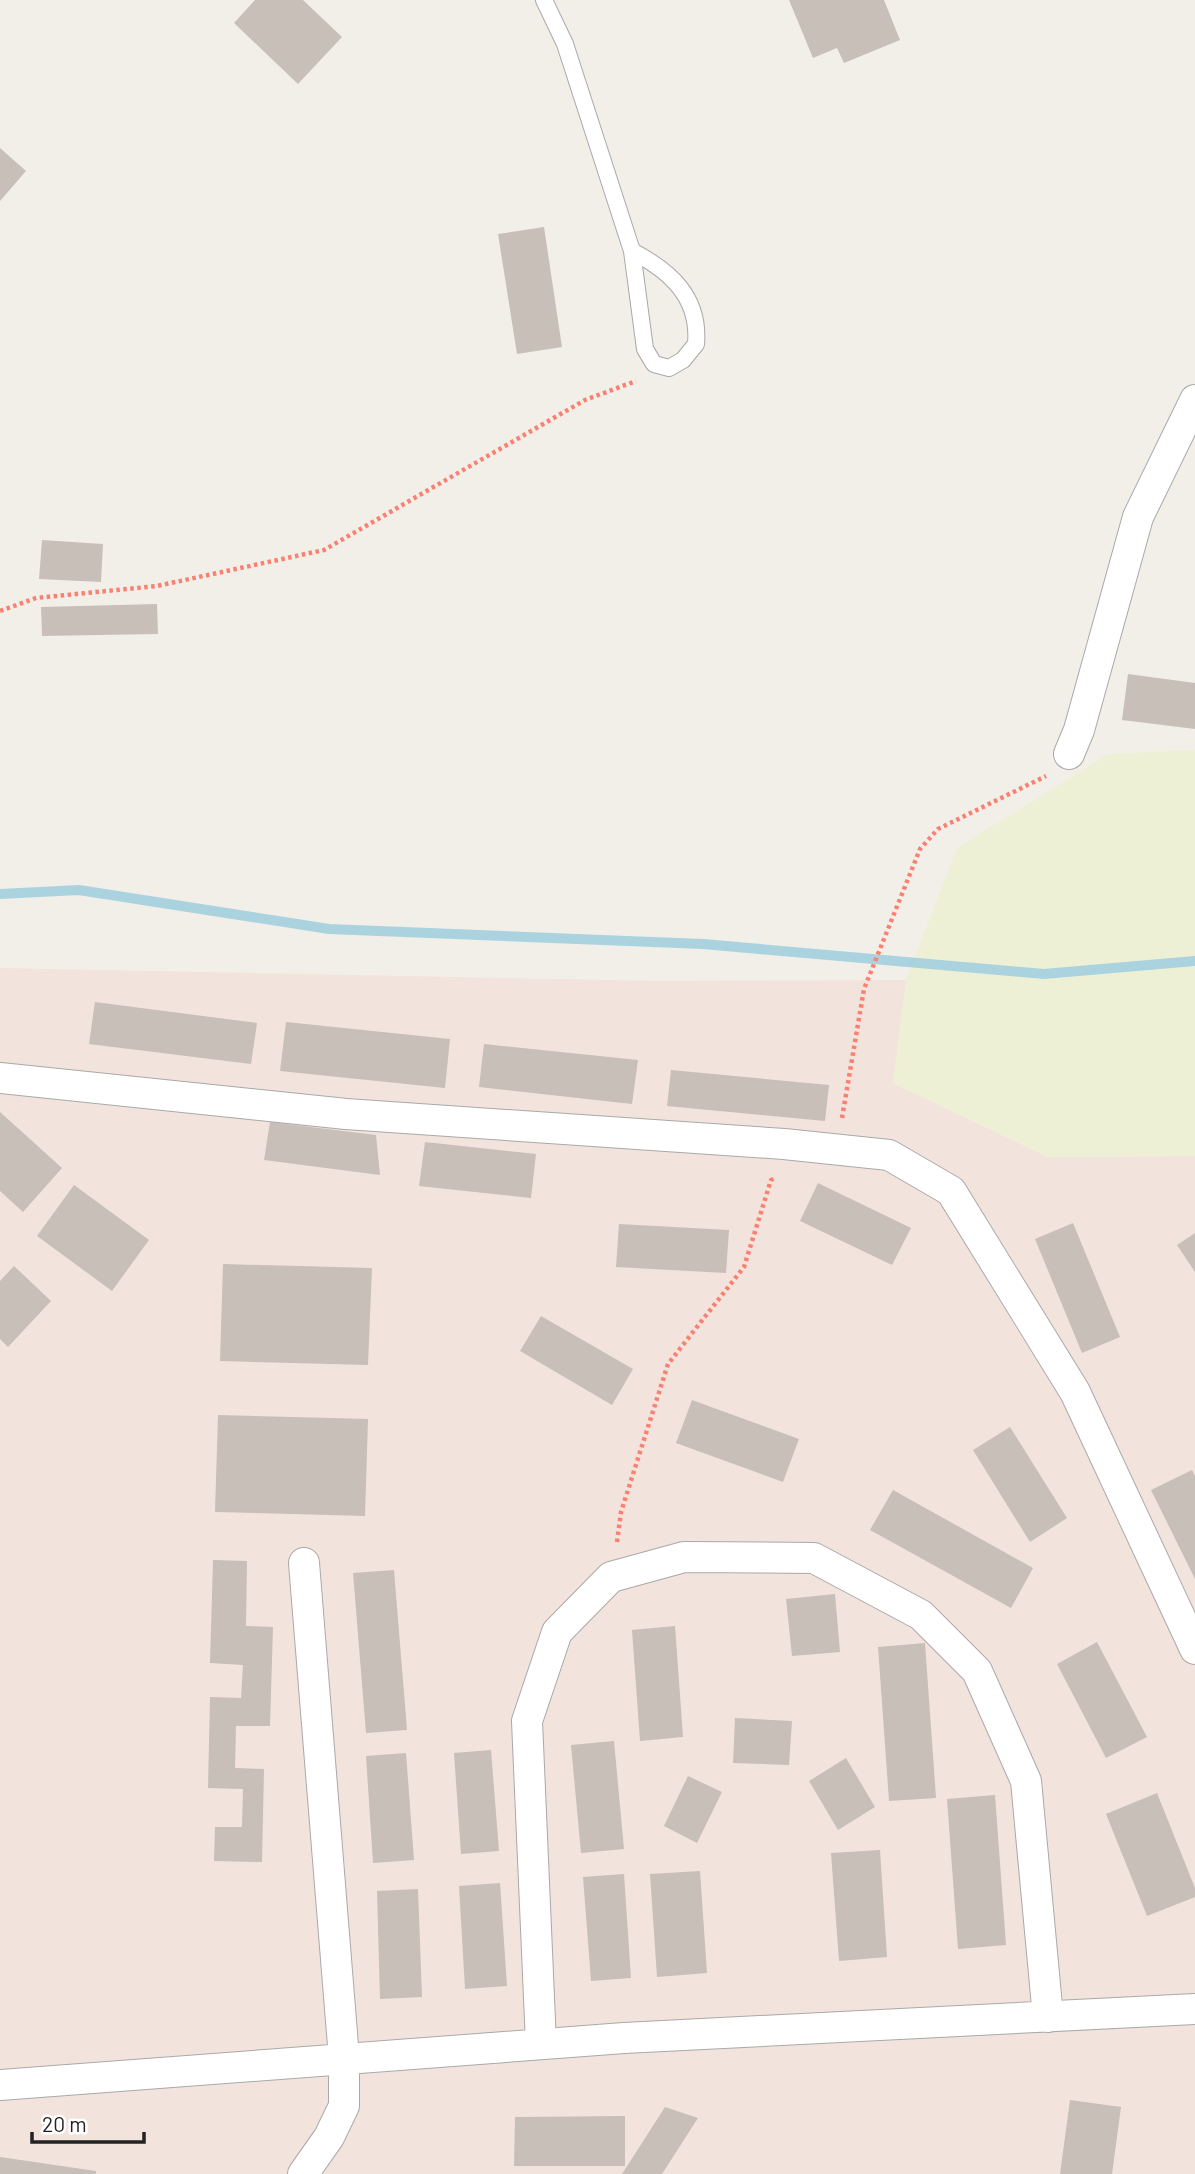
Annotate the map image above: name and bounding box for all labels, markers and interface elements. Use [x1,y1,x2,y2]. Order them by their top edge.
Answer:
scale bar [32,2100,144,2144]
text: 20 m [42,2111,87,2136]

